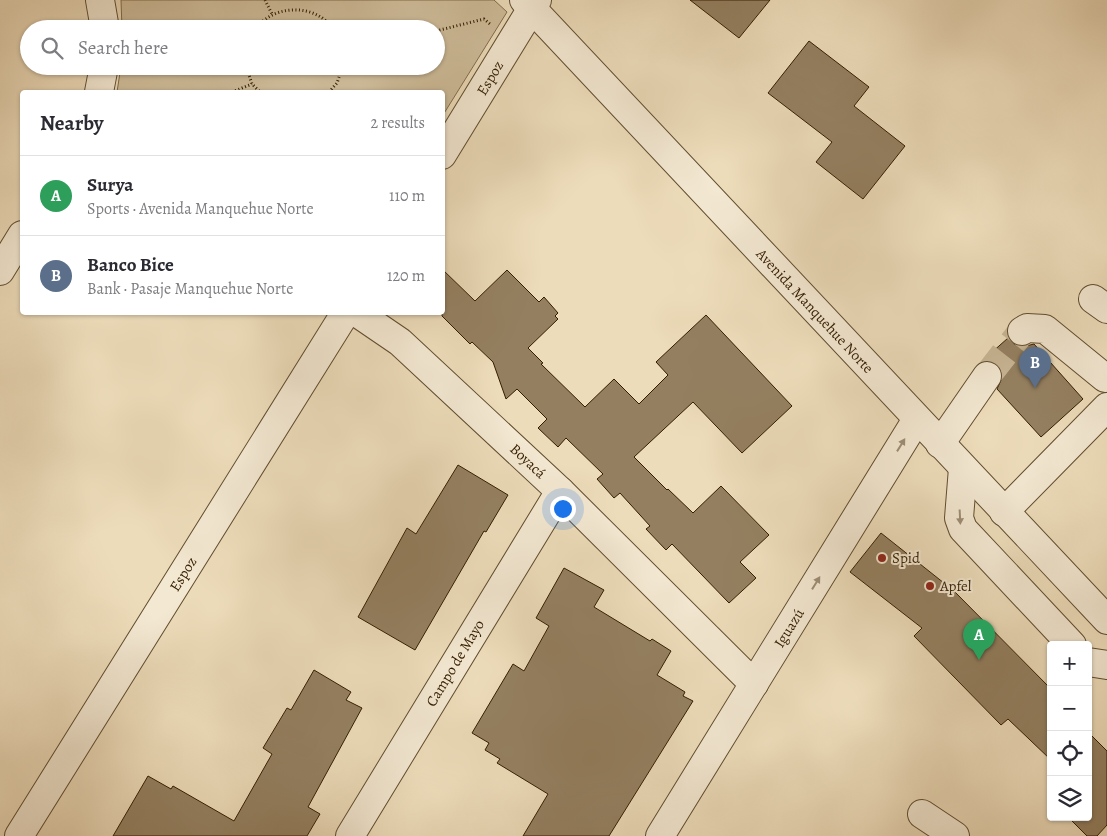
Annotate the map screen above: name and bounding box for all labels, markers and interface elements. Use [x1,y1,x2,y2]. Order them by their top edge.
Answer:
search box [20,20,445,75]
icon: search [38,34,66,62]
text: Search here [78,35,168,61]
street label: Espoz [472,57,508,99]
text: Nearby [40,109,103,137]
text: 2 results [370,112,425,134]
text: Surya [87,172,133,198]
text: A [51,185,61,207]
text: 110 m [389,185,425,207]
text: Sports · Avenida Manquehue Norte [87,198,314,220]
street label: Avenida Manquehue Norte [751,244,878,378]
text: Banco Bice [87,252,174,278]
text: B [51,265,61,287]
text: 120 m [387,265,425,287]
text: Bank · Pasaje Manquehue Norte [87,278,293,300]
pin: B [1019,347,1051,388]
one-way arrow [896,438,906,451]
street label: Boyacá [506,439,550,483]
your location [550,496,576,522]
one-way arrow [957,509,965,525]
place label: Spid [892,548,921,568]
marker: Spid [876,552,888,564]
street label: Espoz [165,553,201,595]
place label: Apfel [939,576,972,596]
one-way arrow [811,577,820,590]
marker: Apfel [924,580,936,592]
street label: Iguazú [769,604,809,651]
street label: Campo de Mayo [421,616,489,710]
pin: A [963,619,995,660]
map controls [1047,641,1092,821]
button: + [1047,641,1092,686]
button: − [1047,686,1092,731]
button: locate [1047,731,1092,776]
button: layers [1047,776,1092,821]

